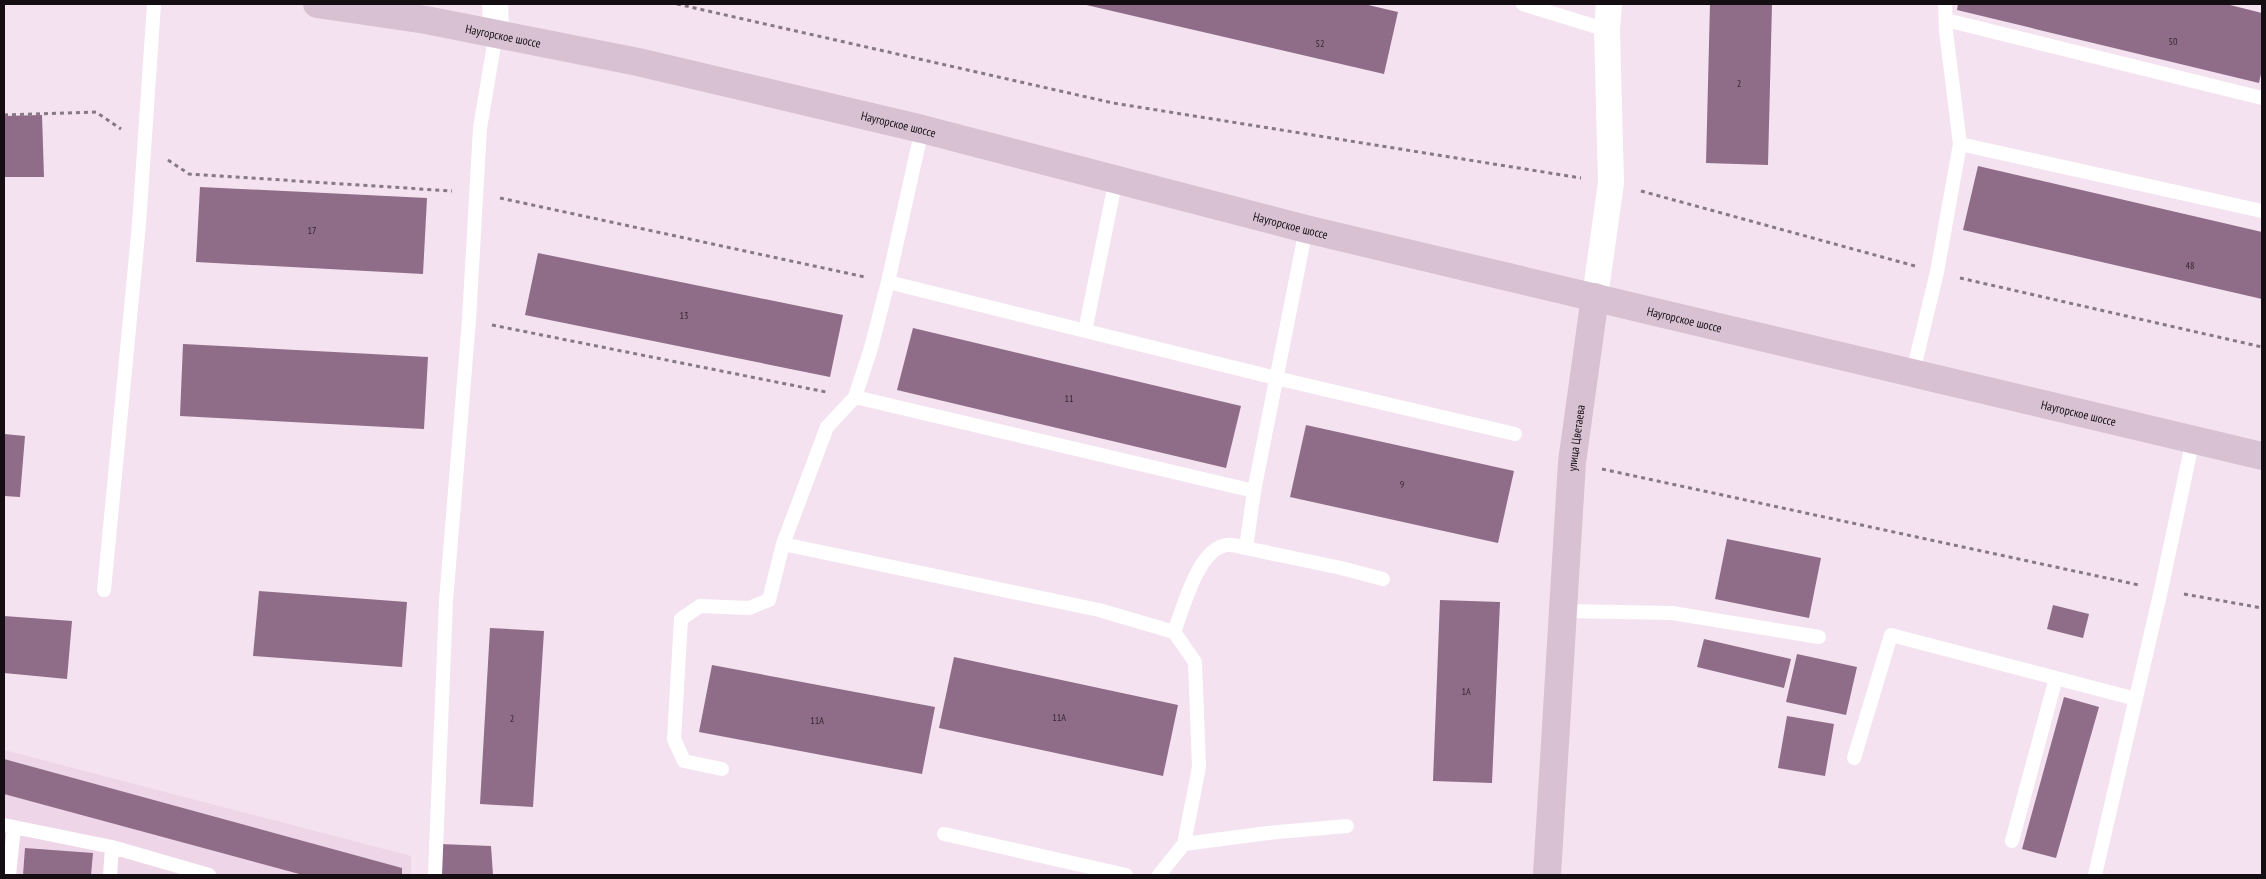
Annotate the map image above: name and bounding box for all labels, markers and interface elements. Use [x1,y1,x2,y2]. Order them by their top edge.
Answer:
street label: Наугорское шоссе [464,21,542,50]
house number: 50 [2169,35,2178,48]
house number: 52 [1316,37,1325,50]
house number: 2 [1737,77,1741,90]
street label: Наугорское шоссе [860,107,938,140]
street label: Наугорское шоссе [1252,208,1330,241]
house number: 17 [308,224,317,237]
house number: 48 [2186,259,2195,272]
street label: Наугорское шоссе [1646,303,1724,335]
house number: 13 [680,309,689,322]
house number: 11 [1065,392,1074,405]
street label: Наугорское шоссе [2040,396,2118,429]
street label: улица Цветаева [1564,404,1587,472]
house number: 9 [1400,478,1404,491]
house number: 1А [1461,685,1471,698]
house number: 11А [1052,711,1066,724]
house number: 2 [510,712,514,725]
house number: 11А [810,714,824,727]

